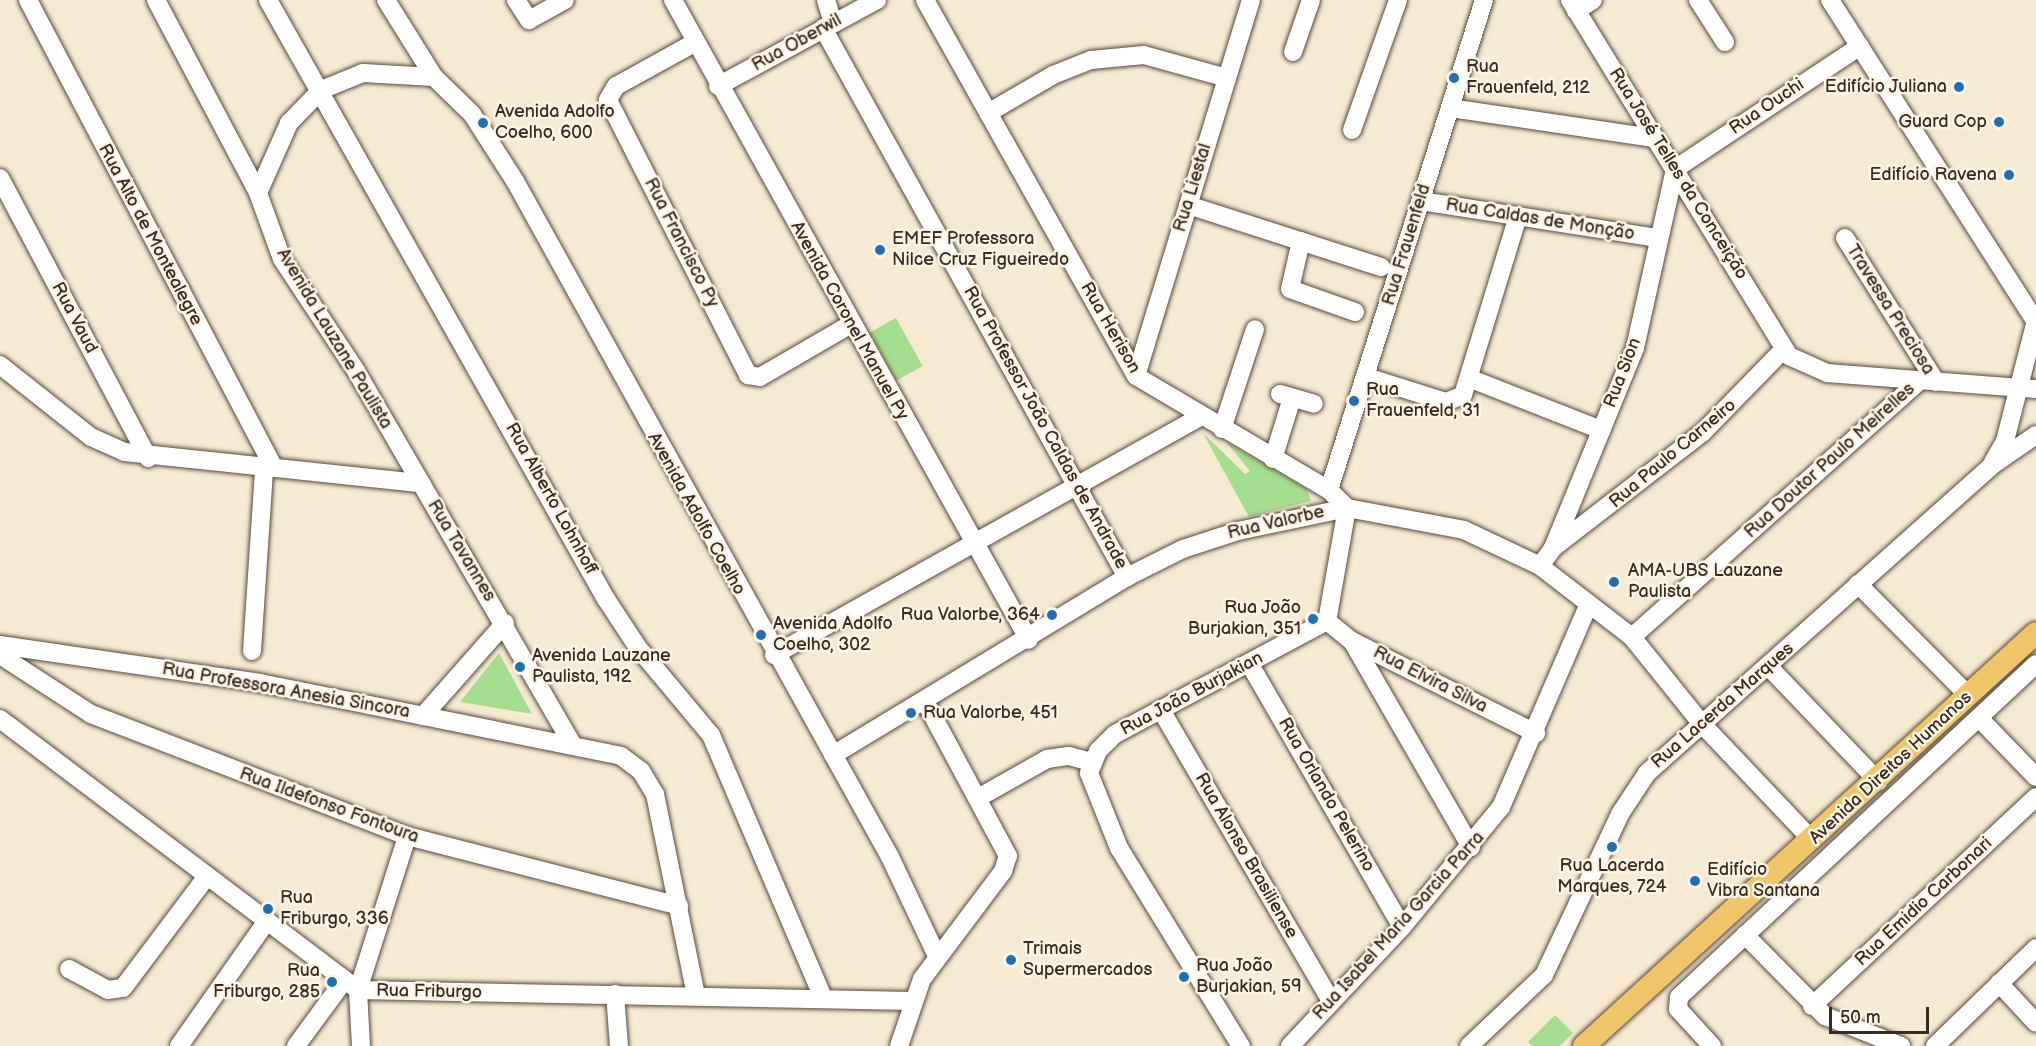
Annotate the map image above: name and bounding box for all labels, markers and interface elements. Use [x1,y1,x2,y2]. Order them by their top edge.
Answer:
street label: Rua Oberwil [748,10,846,76]
place label: Rua Frauenfeld, 212 [1466,57,1590,100]
street label: Rua José Telles da Conceição [1603,64,1753,284]
marker: Rua Frauenfeld, 212 [1447,71,1461,85]
street label: Rua Ouchi [1726,74,1808,140]
place label: Edifício Juliana [1824,76,1947,98]
marker: Edifício Juliana [1952,80,1966,94]
place label: Avenida Adolfo Coelho, 600 [495,102,615,144]
place label: Guard Cop [1899,111,1987,133]
marker: Guard Cop [1992,115,2006,129]
marker: Avenida Adolfo Coelho, 600 [476,116,490,130]
street label: Rua Alto de Montealegre [93,141,207,329]
street label: Rua Liestal [1169,141,1217,235]
place label: Edifício Ravena [1869,164,1997,186]
marker: Edifício Ravena [2002,168,2016,182]
street label: Rua Francisco Py [639,175,723,311]
street label: Rua Frauenfeld [1378,182,1436,308]
street label: Rua Caldas de Monção [1444,194,1636,246]
street label: Avenida Coronel Manuel Py [785,218,913,424]
place label: EMEF Professora Nilce Cruz Figueiredo [892,229,1069,272]
street label: Travessa Preciosa [1841,241,1939,379]
marker: EMEF Professora Nilce Cruz Figueiredo [873,243,887,257]
street label: Avenida Lauzane Paulista [271,245,397,433]
street label: Rua Vaud [46,278,102,358]
street label: Rua Herison [1075,279,1145,377]
street label: Rua Professor João Caldas de Andrade [958,282,1132,574]
street label: Rua Sion [1600,335,1646,411]
street label: Rua Doutor Paulo Meirelles [1740,379,1920,543]
place label: Rua Frauenfeld, 31 [1366,380,1480,422]
marker: Rua Frauenfeld, 31 [1347,394,1361,408]
street label: Rua Paulo Carneiro [1605,395,1741,513]
street label: Rua Alberto Lohnhoff [500,419,602,579]
street label: Avenida Adolfo Coelho [642,429,750,599]
street label: Rua Tavannes [422,496,500,606]
street label: Rua Valorbe [1225,501,1327,545]
place label: AMA-UBS Lauzane Paulista [1628,561,1783,604]
marker: AMA-UBS Lauzane Paulista [1605,573,1623,591]
place label: Rua João Burjakian, 351 [1188,598,1301,640]
place label: Rua Valorbe, 364 [900,604,1040,626]
marker: Rua Valorbe, 364 [1045,608,1059,622]
marker: Rua João Burjakian, 351 [1306,612,1320,626]
place label: Avenida Adolfo Coelho, 302 [773,614,893,656]
marker: Avenida Adolfo Coelho, 302 [754,628,768,642]
street label: Rua Lacerda Marques [1647,638,1799,774]
street label: Rua Elvira Silva [1369,642,1491,718]
place label: Avenida Lauzane Paulista, 192 [532,646,671,688]
street label: Rua João Burjakian [1117,647,1267,741]
street label: Rua Professora Anesia Sincora [160,659,412,723]
marker: Avenida Lauzane Paulista, 192 [513,660,527,674]
street label: Avenida Direitos Humanos [1805,687,1977,849]
place label: Rua Valorbe, 451 [923,702,1058,724]
marker: Rua Valorbe, 451 [904,706,918,720]
street label: Rua Orlando Pelerino [1273,714,1379,876]
street label: Rua Ildefonso Fontoura [236,763,422,849]
street label: Rua Alonso Brasiliense [1190,769,1302,943]
street label: Rua Isabel Maria Garcia Parra [1309,827,1489,1025]
street label: Rua Emidio Carbonari [1851,833,1997,971]
marker: Rua Lacerda Marques, 724 [1605,840,1619,854]
place label: Rua Lacerda Marques, 724 [1557,856,1667,898]
place label: Edifício Vibra Santana [1707,860,1820,902]
marker: Edifício Vibra Santana [1688,874,1702,888]
place label: Rua Friburgo, 336 [280,888,389,930]
marker: Rua Friburgo, 336 [261,902,275,916]
place label: Trimais Supermercados [1023,939,1152,982]
marker: Trimais Supermercados [1004,953,1018,967]
place label: Rua João Burjakian, 59 [1196,956,1302,998]
place label: Rua Friburgo, 285 [213,961,320,1004]
marker: Rua João Burjakian, 59 [1177,970,1191,984]
marker: Rua Friburgo, 285 [325,975,339,989]
street label: Rua Friburgo [376,980,482,1004]
scale bar [1832,995,1932,1033]
text: 50 m [1840,1007,1881,1028]

